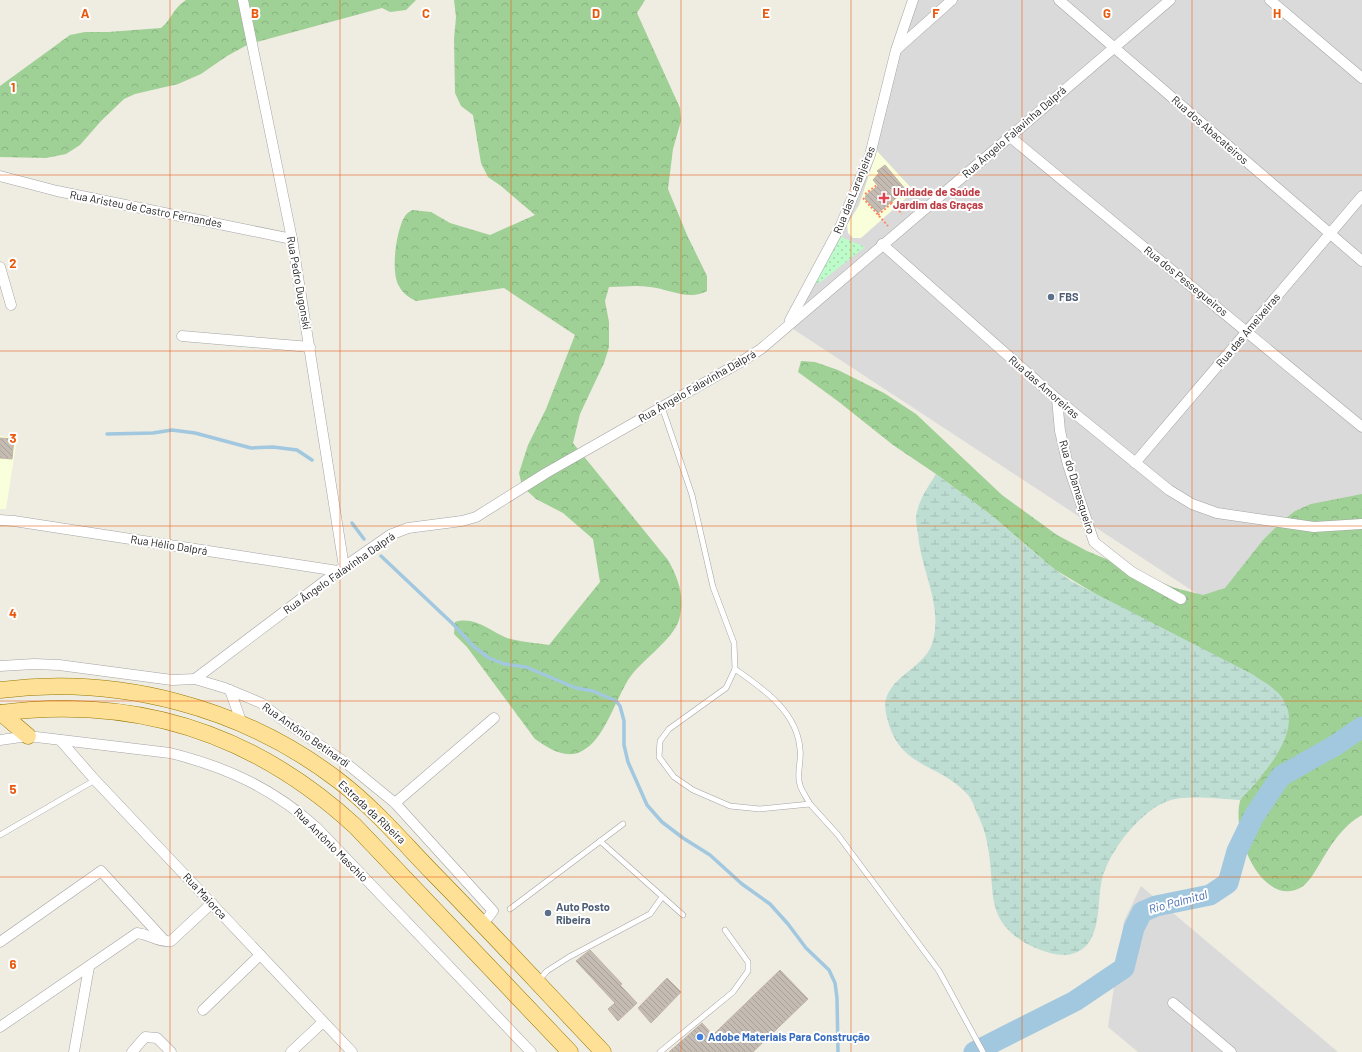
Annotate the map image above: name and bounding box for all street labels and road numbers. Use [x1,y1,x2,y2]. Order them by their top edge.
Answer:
street label: Rua Ângelo Falavinha Dalprá [959,83,1068,180]
street label: Rua dos Abacateiros [1169,93,1251,166]
street label: Rua das Laranjeiras [830,144,877,235]
street label: Rua Aristeu de Castro Fernandes [69,187,223,230]
street label: Rua Pedro Dugonski [285,235,314,331]
street label: Rua dos Pessegueiros [1142,243,1231,318]
street label: Rua das Ameixeiras [1213,290,1282,369]
street label: Rua Ângelo Falavinha Dalprá [636,347,758,425]
street label: Rua das Amoreiras [1007,353,1082,421]
street label: Rua do Damasqueiro [1057,438,1098,535]
street label: Rua Ângelo Falavinha Dalprá [280,529,397,616]
street label: Rua Hélio Dalprá [130,532,208,557]
street label: Rua Antônio Betinardi [260,700,353,770]
street label: Estrada da Ribeira [336,777,409,846]
street label: Rua Antônio Maschio [292,805,371,884]
street label: Rua Maiorca [181,870,230,921]

